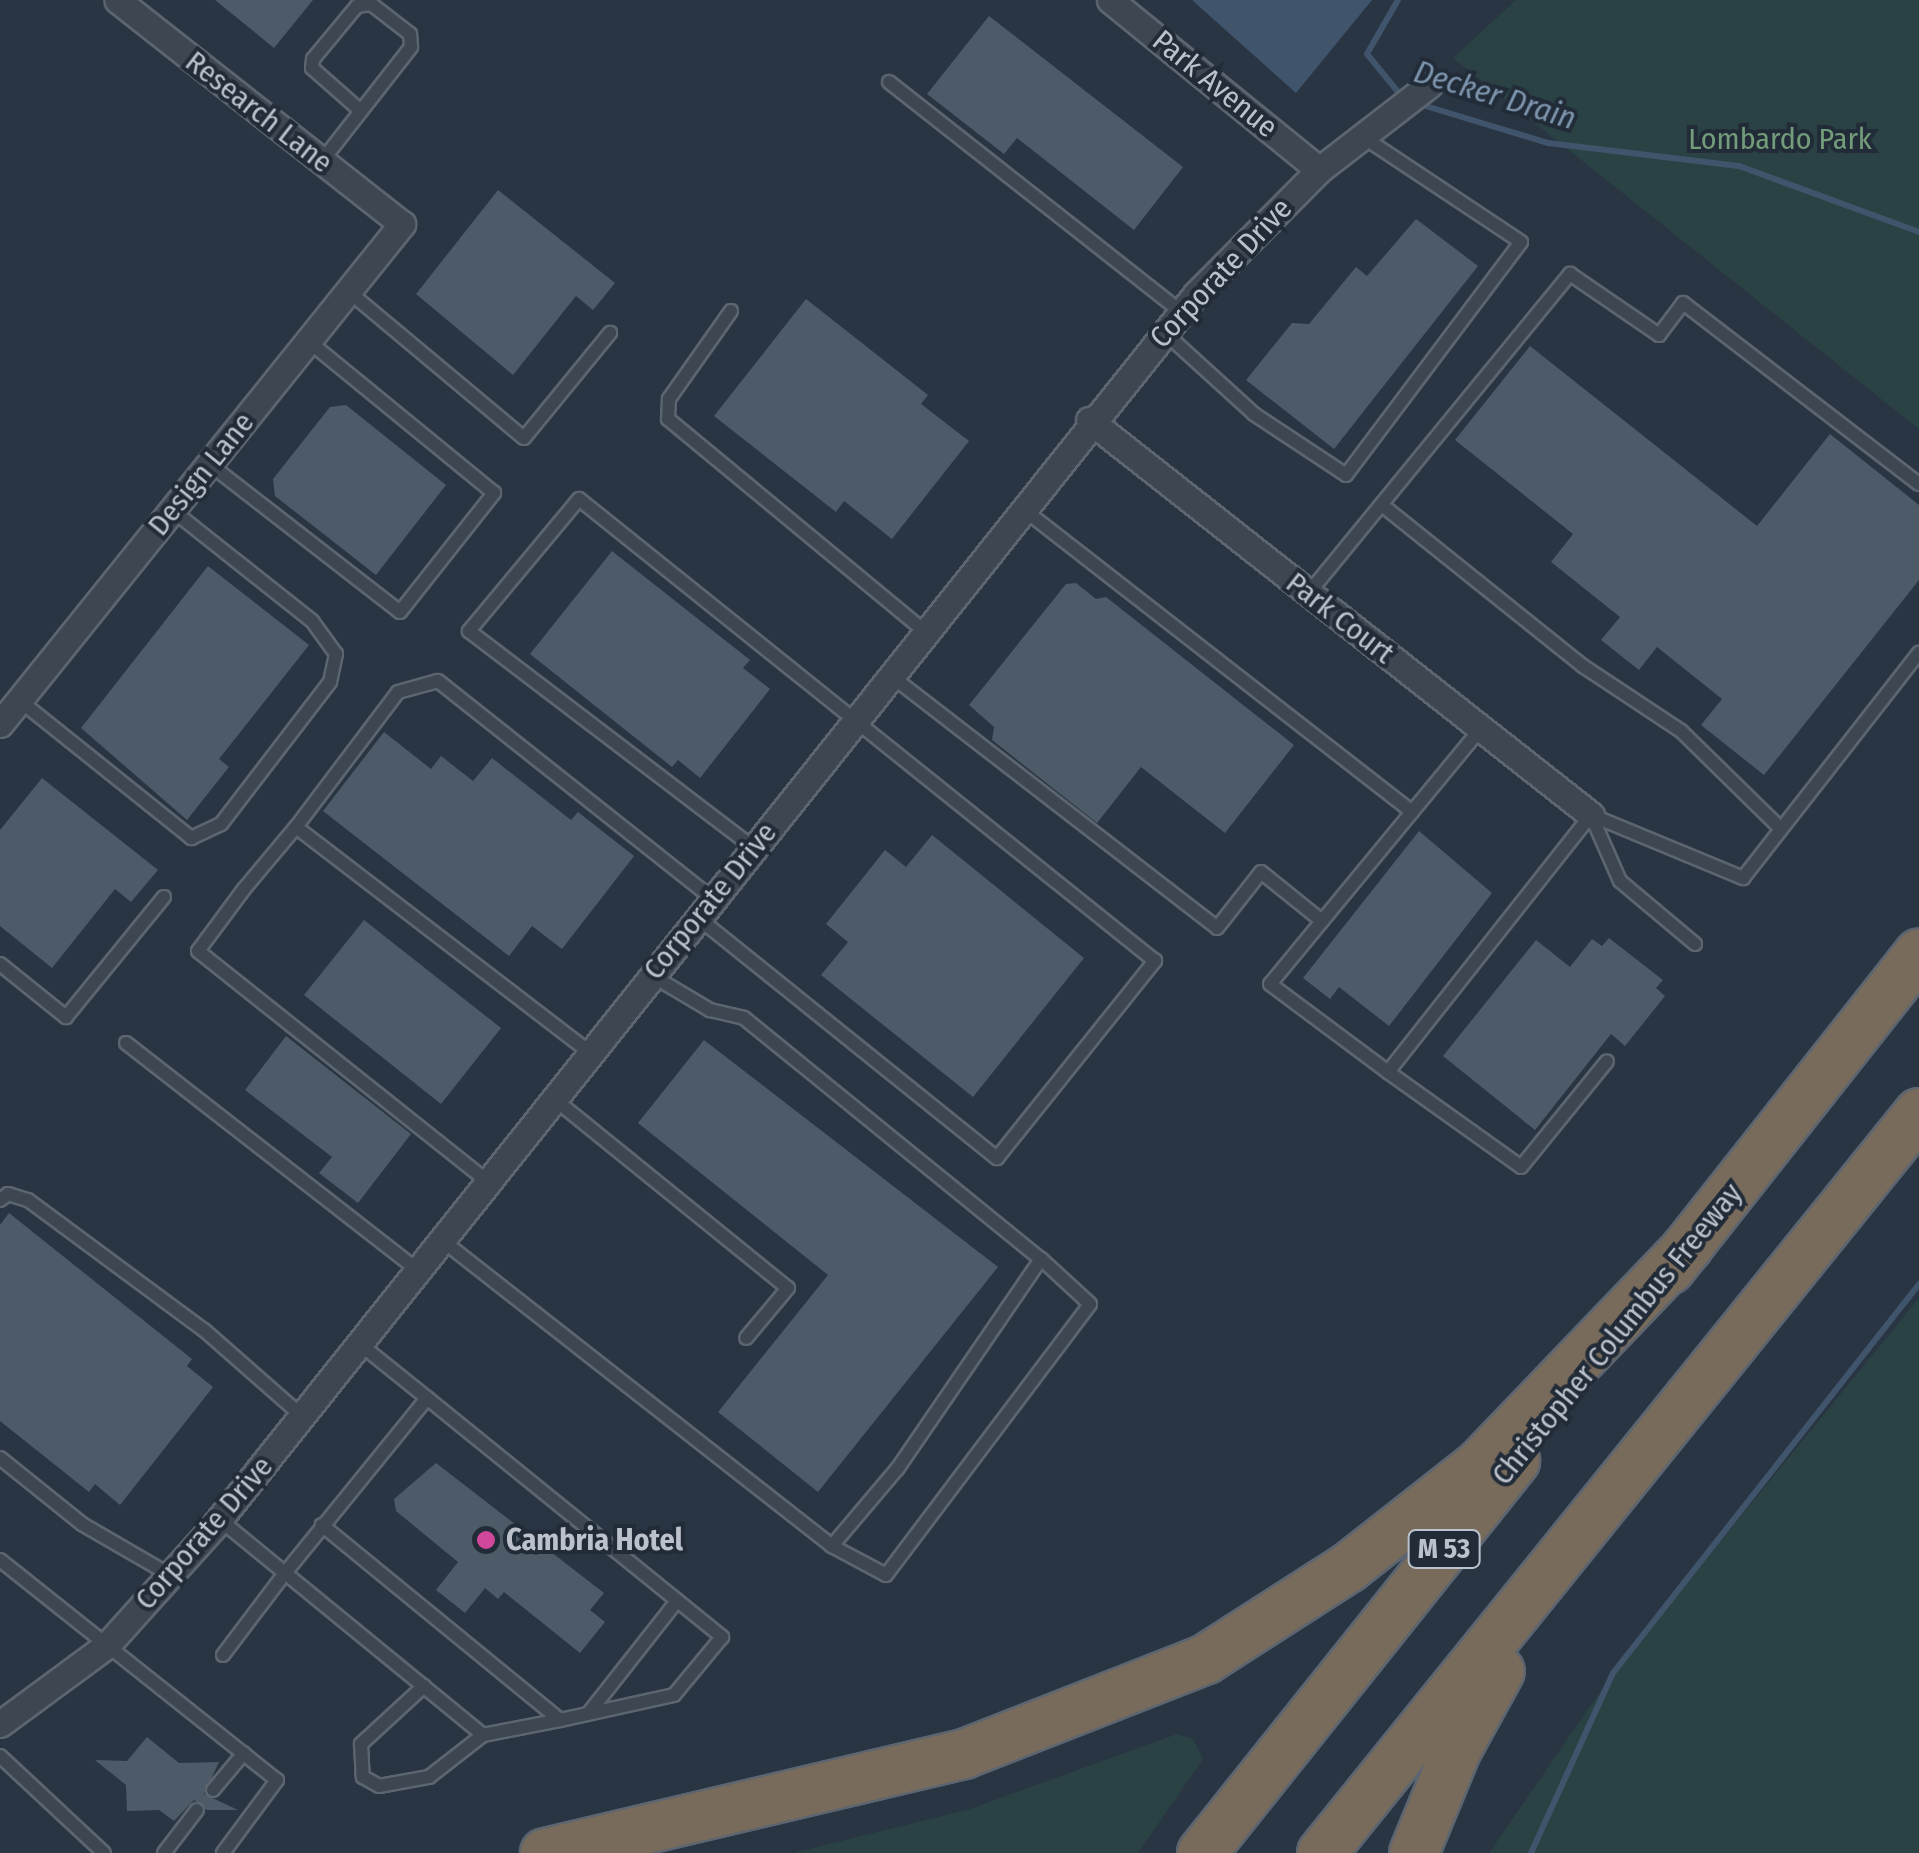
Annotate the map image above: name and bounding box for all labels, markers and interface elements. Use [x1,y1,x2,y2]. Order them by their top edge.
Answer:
street label: Park Avenue [1145,23,1285,145]
street label: Research Lane [178,43,340,181]
water label: Decker Drain [1409,52,1581,138]
park label: Lombardo Park [1688,121,1872,157]
street label: Corporate Drive [1142,191,1300,355]
street label: Design Lane [140,405,262,543]
street label: Park Court [1279,565,1401,671]
street label: Corporate Drive [636,815,784,987]
street label: Christopher Columbus Freeway [1484,1176,1750,1492]
street label: Corporate Drive [128,1449,280,1617]
place label: Cambria Hotel [506,1522,683,1558]
road number: M 53 [1406,1526,1482,1572]
marker: Cambria Hotel [475,1529,497,1551]

